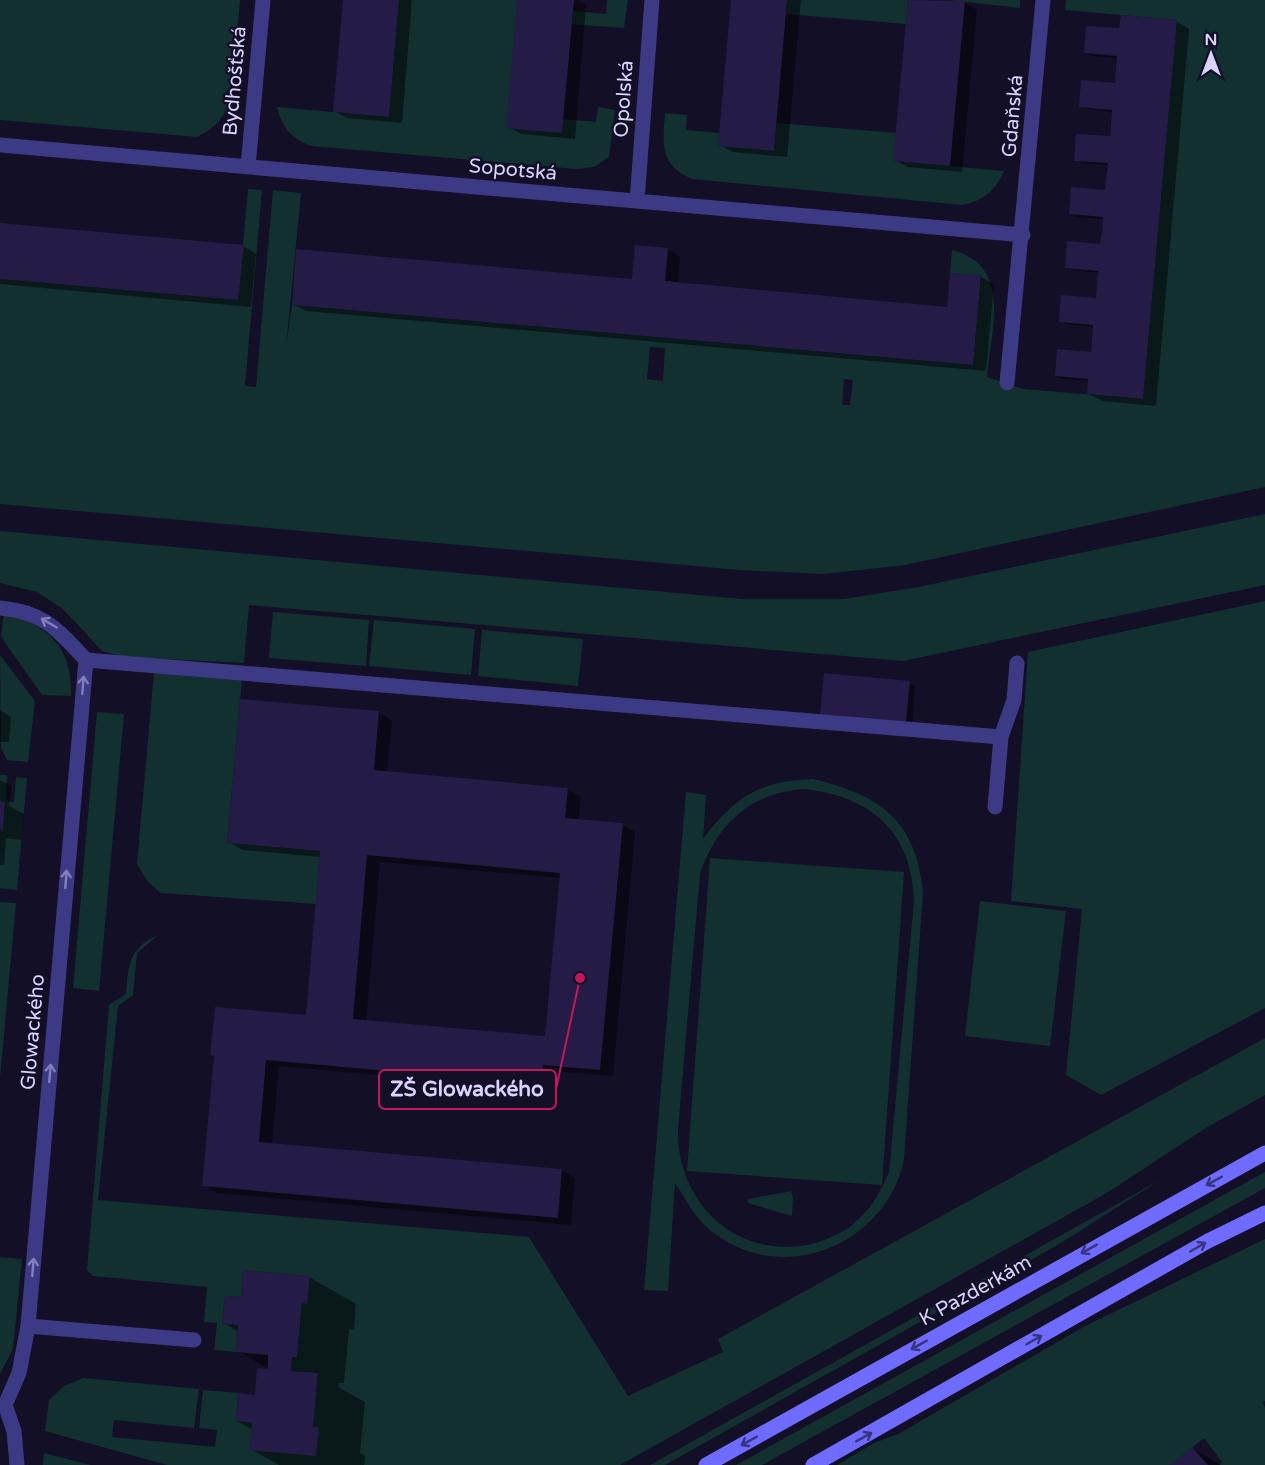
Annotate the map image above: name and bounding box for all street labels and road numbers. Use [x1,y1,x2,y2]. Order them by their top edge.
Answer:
street label: Bydhošťská [218,25,252,137]
street label: Opolská [609,60,639,139]
street label: Gdaňská [997,74,1029,158]
street label: Sopotská [468,154,558,186]
street label: Glowackého [16,973,50,1091]
street label: K Pazderkám [915,1250,1036,1332]

